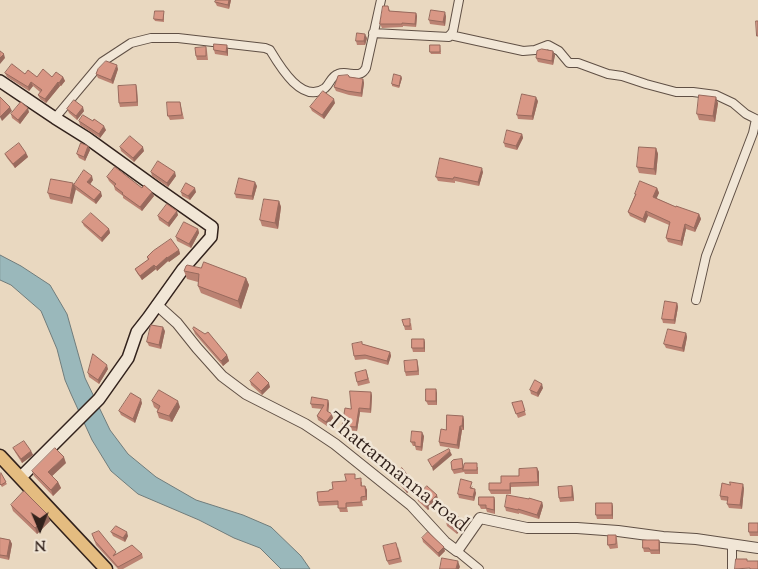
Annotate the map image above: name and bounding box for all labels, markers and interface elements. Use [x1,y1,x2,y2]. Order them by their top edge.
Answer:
street label: Thattarmanna road [320,409,472,539]
north arrow [15,504,65,554]
text: N [34,534,46,554]

